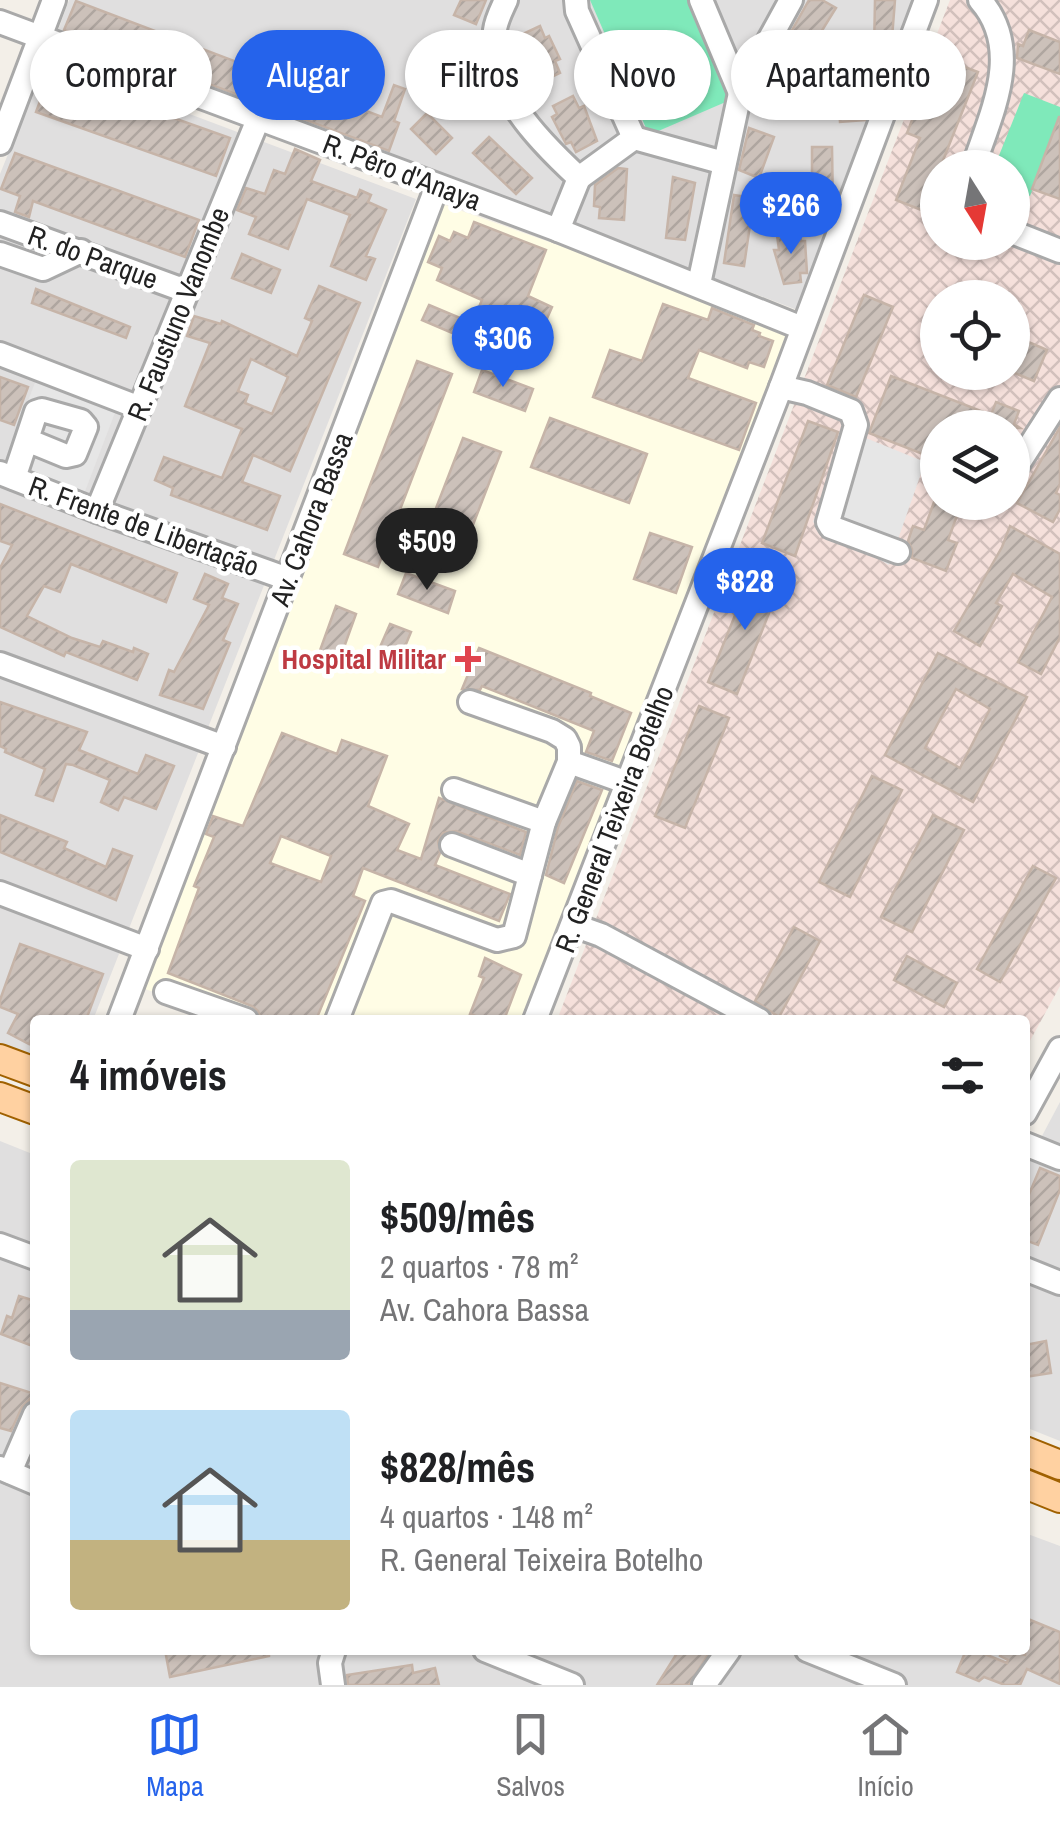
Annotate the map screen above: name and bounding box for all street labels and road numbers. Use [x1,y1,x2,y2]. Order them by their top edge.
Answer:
street label: R. Pêro d'Anaya [317,124,487,220]
street label: R. Faustuno Vanombe [118,202,238,426]
street label: R. do Parque [23,216,163,298]
street label: Av. Cahora Bassa [260,427,362,612]
street label: R. Frente de Libertação [24,467,264,585]
street label: R. General Teixeira Botelho [546,680,682,958]

